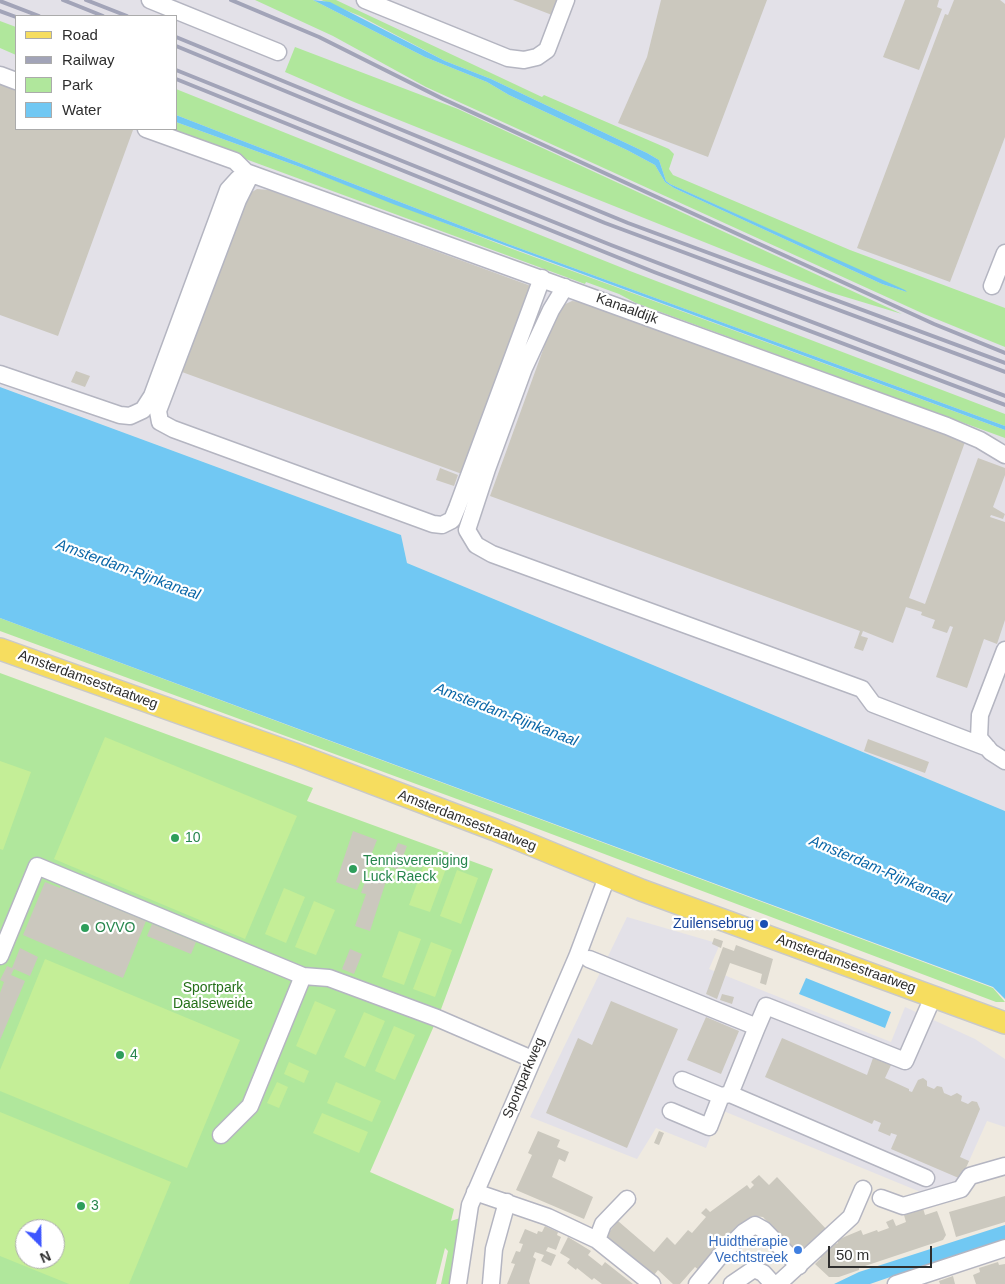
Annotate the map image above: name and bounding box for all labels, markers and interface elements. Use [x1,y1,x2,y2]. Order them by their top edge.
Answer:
legend [15,15,178,130]
text: Road [62,26,98,43]
text: Railway [62,51,115,68]
text: Park [62,76,93,93]
text: Water [62,101,101,118]
street label: Kanaaldijk [594,290,660,328]
water label: Amsterdam-Rijnkanaal [54,536,202,604]
street label: Amsterdamsestraatweg [16,647,160,713]
water label: Amsterdam-Rijnkanaal [432,679,580,751]
street label: Amsterdamsestraatweg [395,787,539,855]
place label: 10 [185,830,201,846]
marker: 10 [169,832,181,844]
water label: Amsterdam-Rijnkanaal [807,832,953,908]
place label: Tennisvereniging Luck Raeck [363,853,468,886]
marker: Tennisvereniging Luck Raeck [347,863,359,875]
place label: Zuilensebrug [673,916,754,932]
marker: Zuilensebrug [758,918,770,930]
place label: OVVO [95,920,135,936]
marker: OVVO [79,922,91,934]
street label: Amsterdamsestraatweg [774,931,918,997]
park label: Sportpark Daalseweide [173,980,253,1012]
street label: Sportparkweg [499,1035,549,1121]
place label: 4 [130,1047,138,1063]
marker: 4 [114,1049,126,1061]
place label: 3 [91,1198,99,1214]
marker: 3 [75,1200,87,1212]
north arrow [15,1219,65,1269]
place label: Huidtherapie Vechtstreek [709,1234,788,1266]
scale bar [830,1236,934,1268]
marker: Huidtherapie Vechtstreek [792,1244,804,1256]
text: 50 m [836,1246,869,1263]
text: N [38,1248,53,1266]

